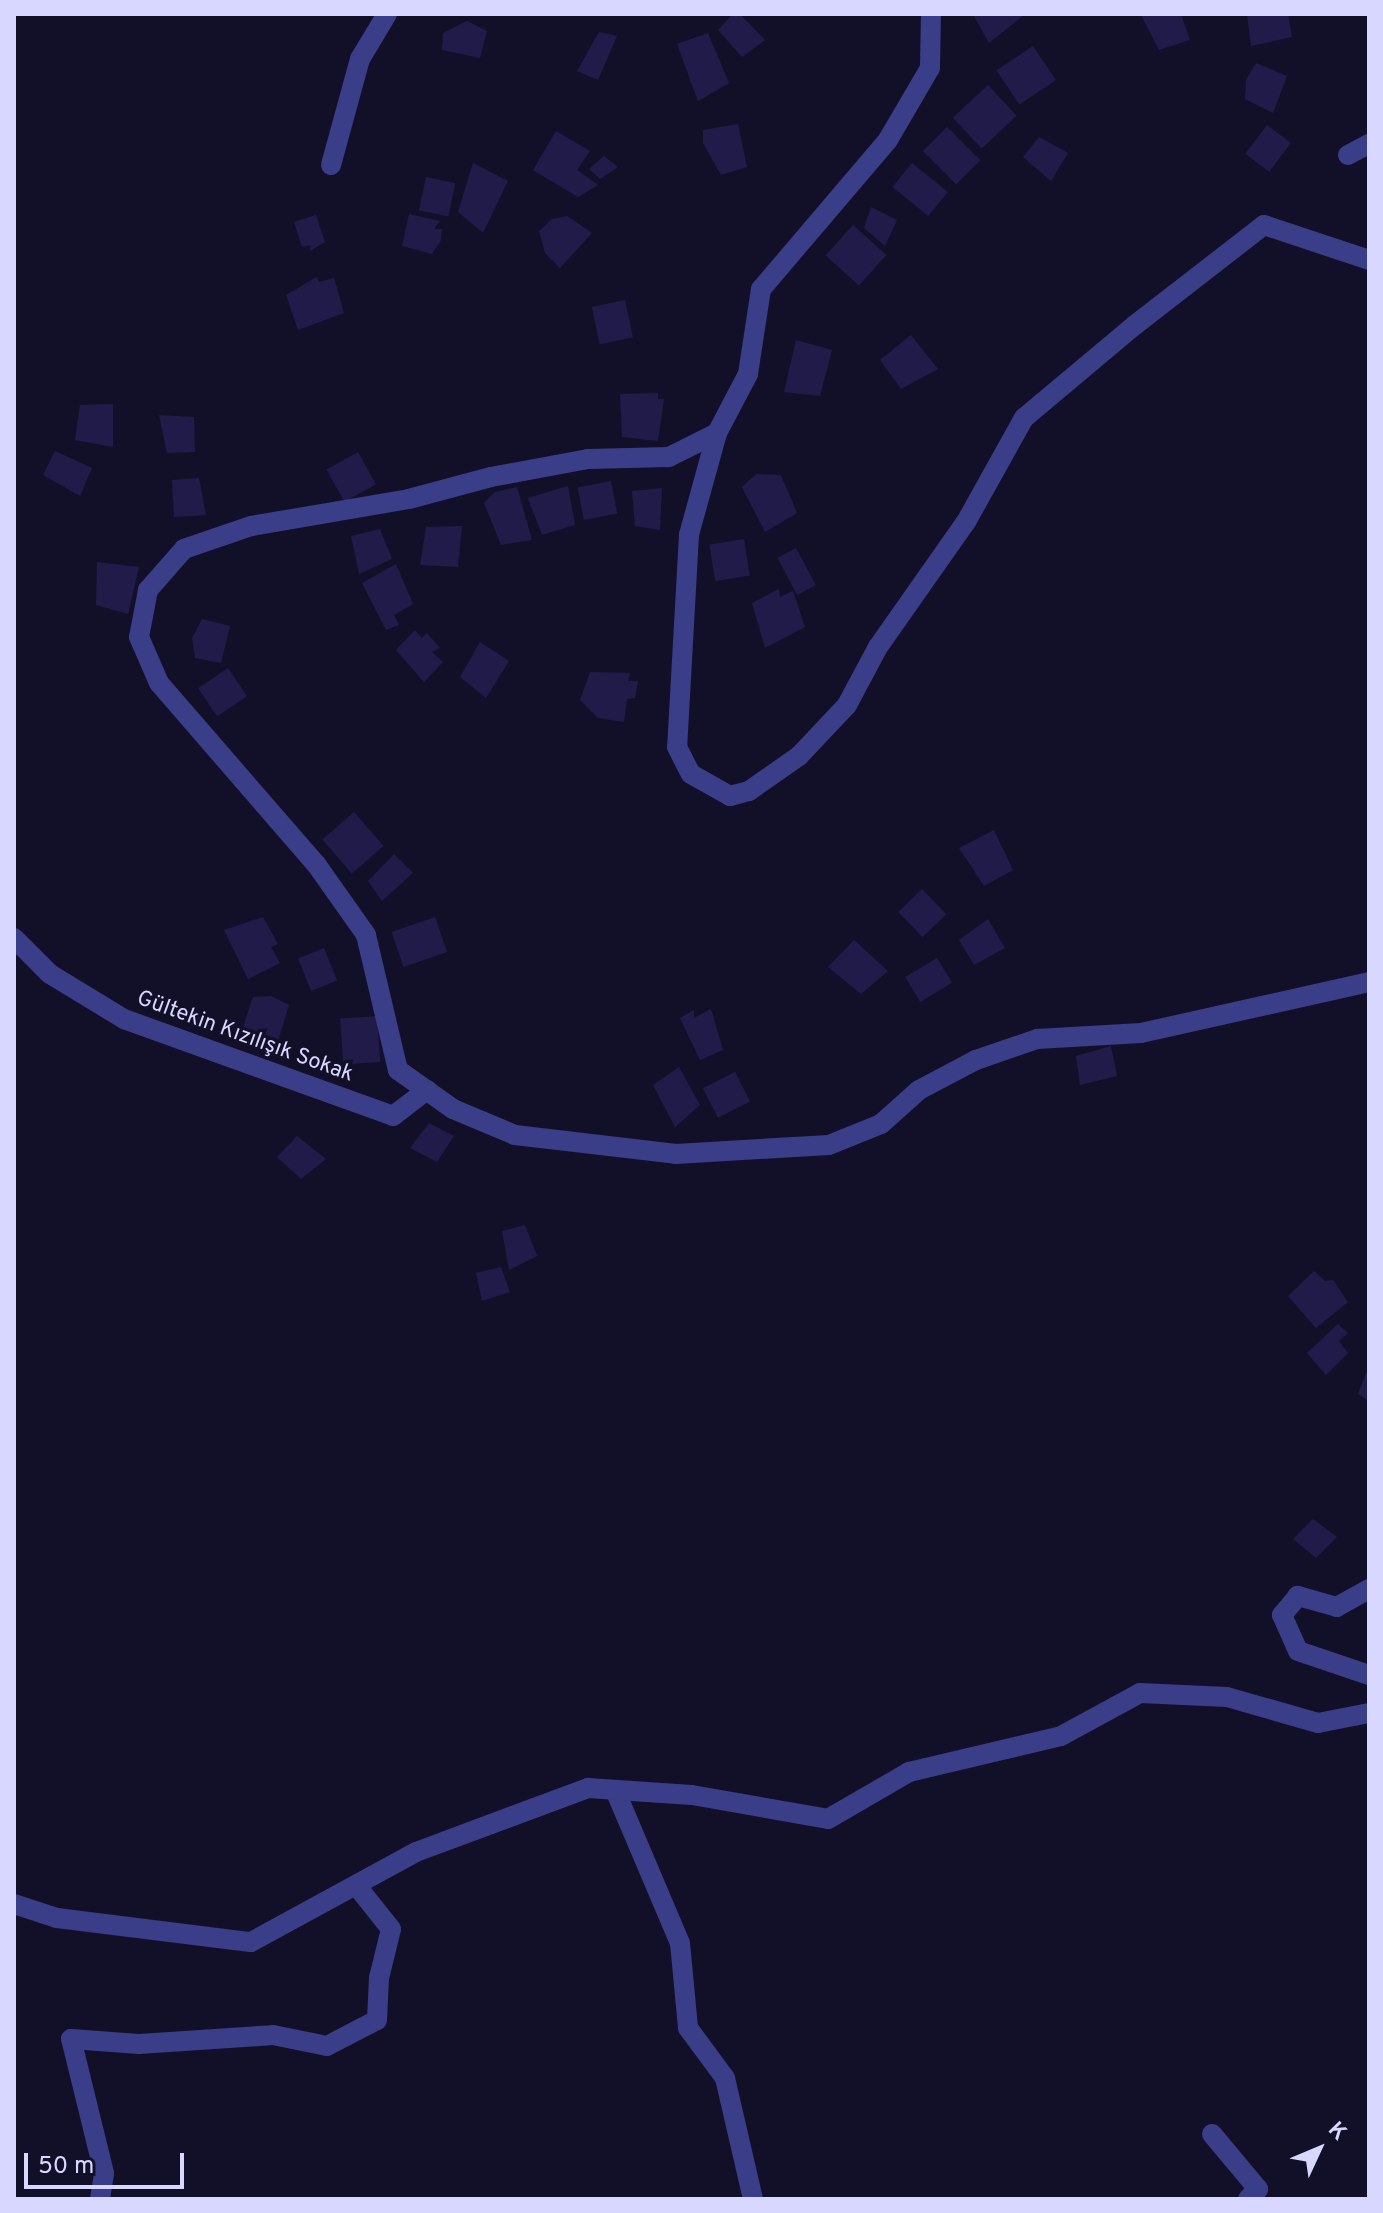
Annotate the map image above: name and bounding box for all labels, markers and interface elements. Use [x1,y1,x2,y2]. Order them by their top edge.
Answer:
street label: Gültekin Kızılışık Sokak [133,986,357,1088]
north arrow [1279,2109,1359,2189]
text: K [1321,2117,1352,2147]
scale bar [28,2137,188,2187]
text: 50 m [38,2152,94,2182]

